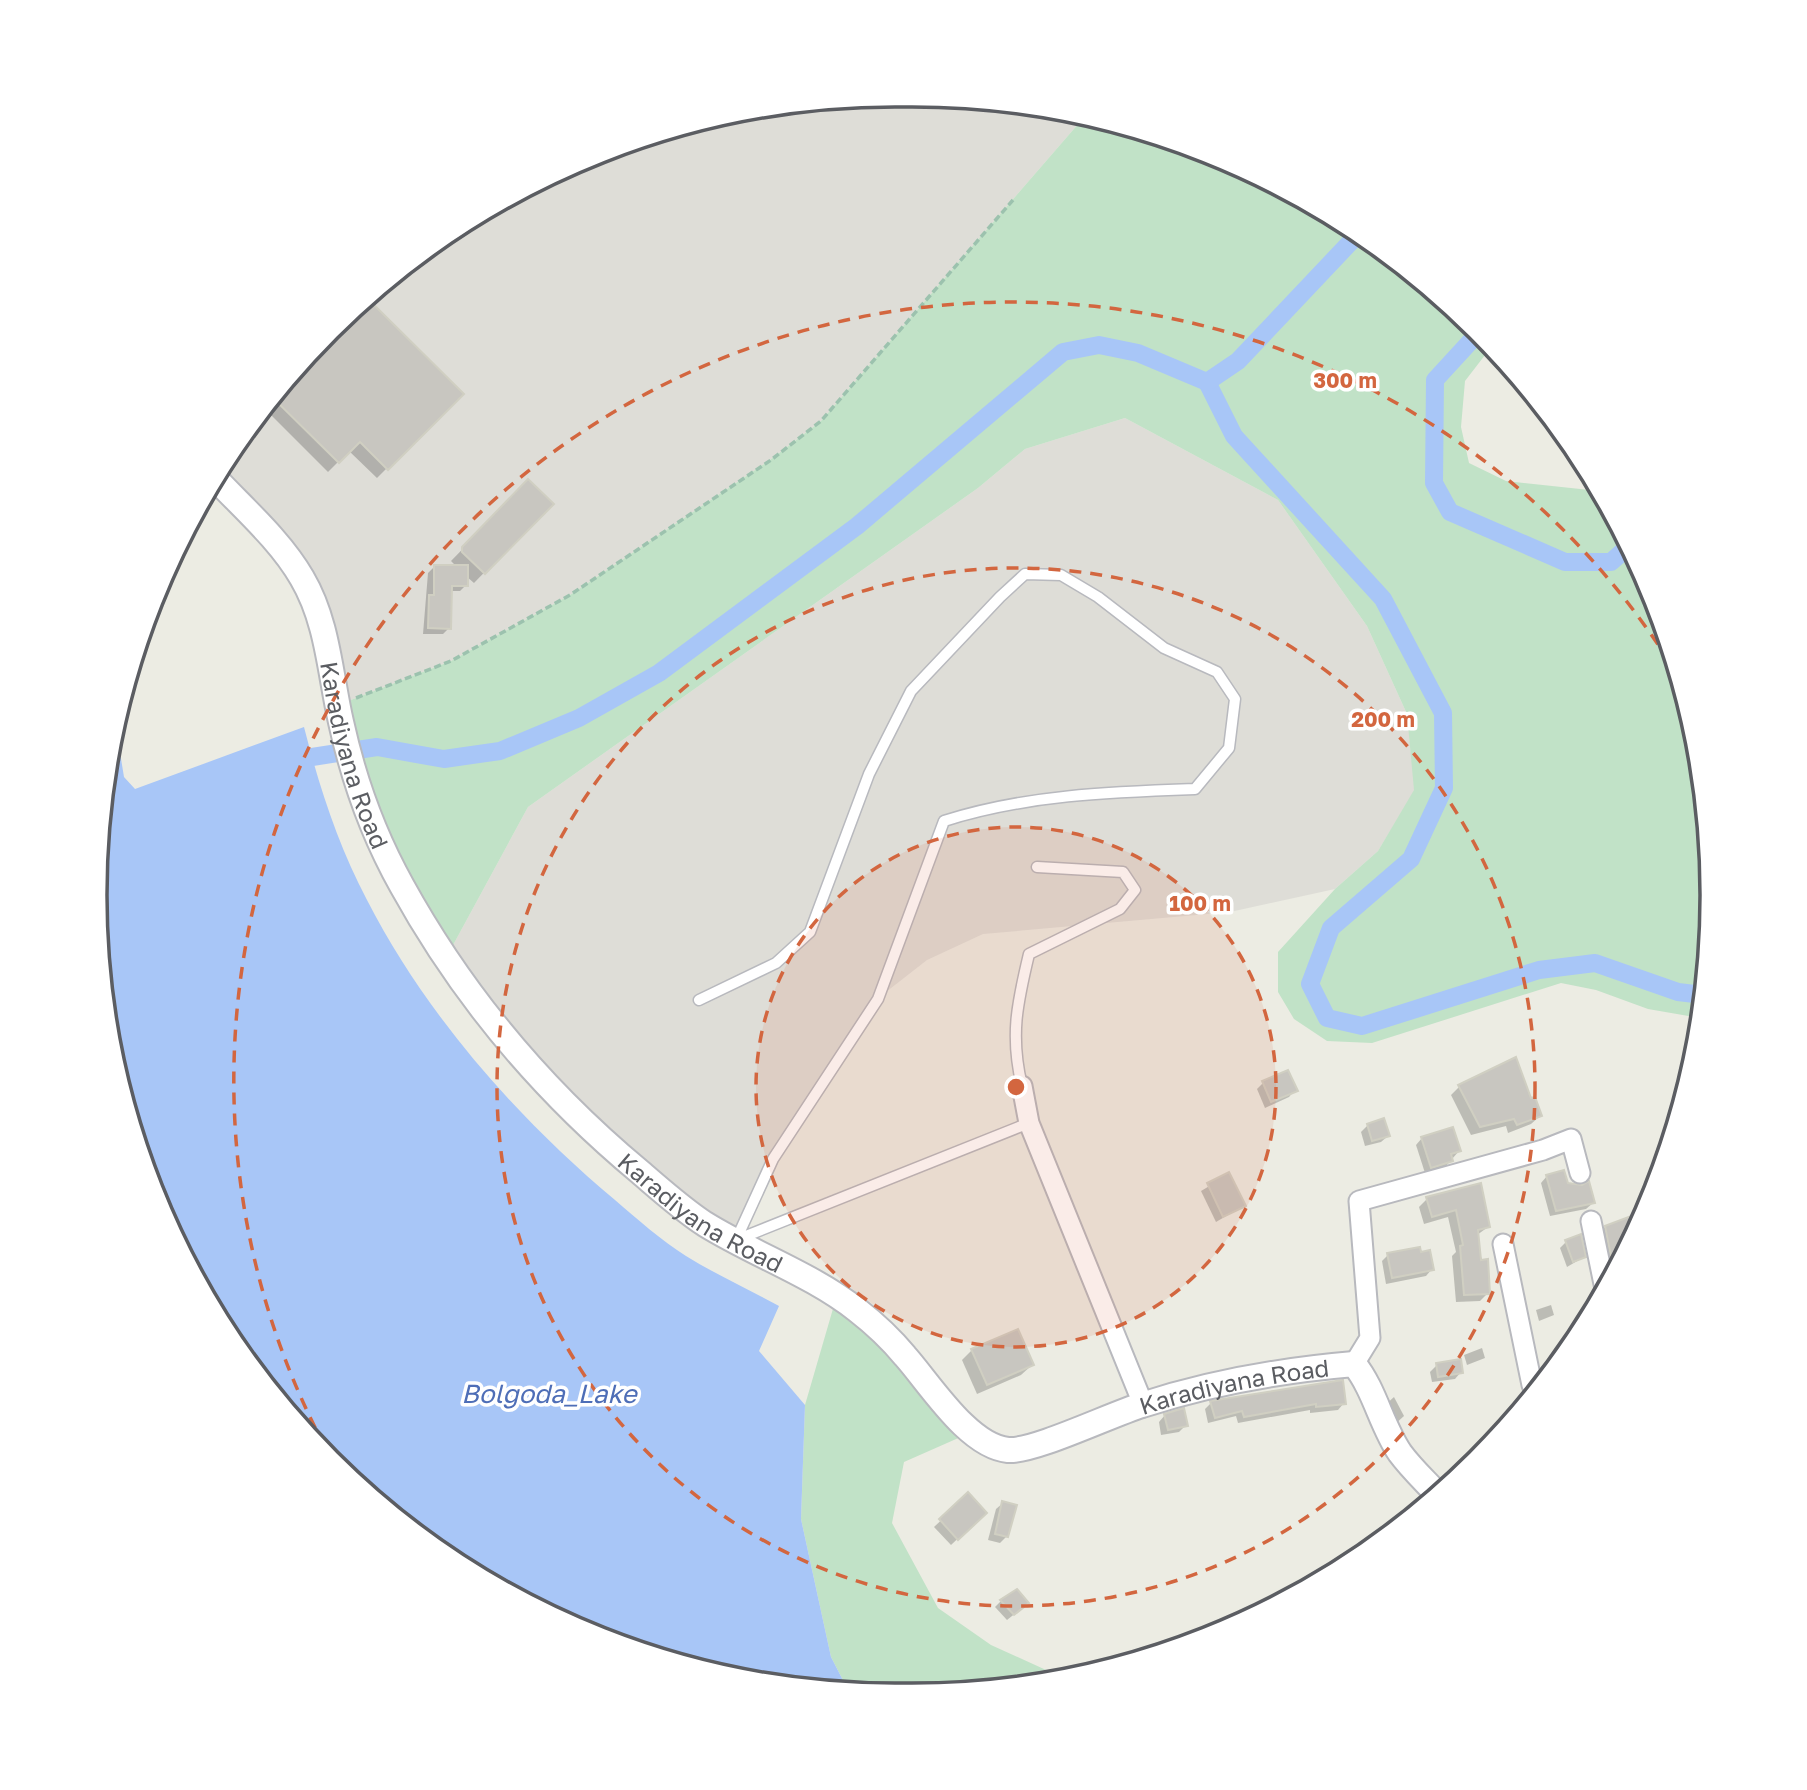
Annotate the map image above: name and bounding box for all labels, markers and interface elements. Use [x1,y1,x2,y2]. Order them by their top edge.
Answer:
text: 300 m [1313,367,1377,393]
street label: Karadiyana Road [315,659,396,853]
text: 200 m [1351,706,1415,732]
text: 100 m [1169,890,1231,916]
centre of rings [1004,1075,1028,1099]
street label: Karadiyana Road [613,1146,788,1278]
street label: Karadiyana Road [1135,1352,1331,1420]
water label: Bolgoda_Lake [461,1378,639,1409]

